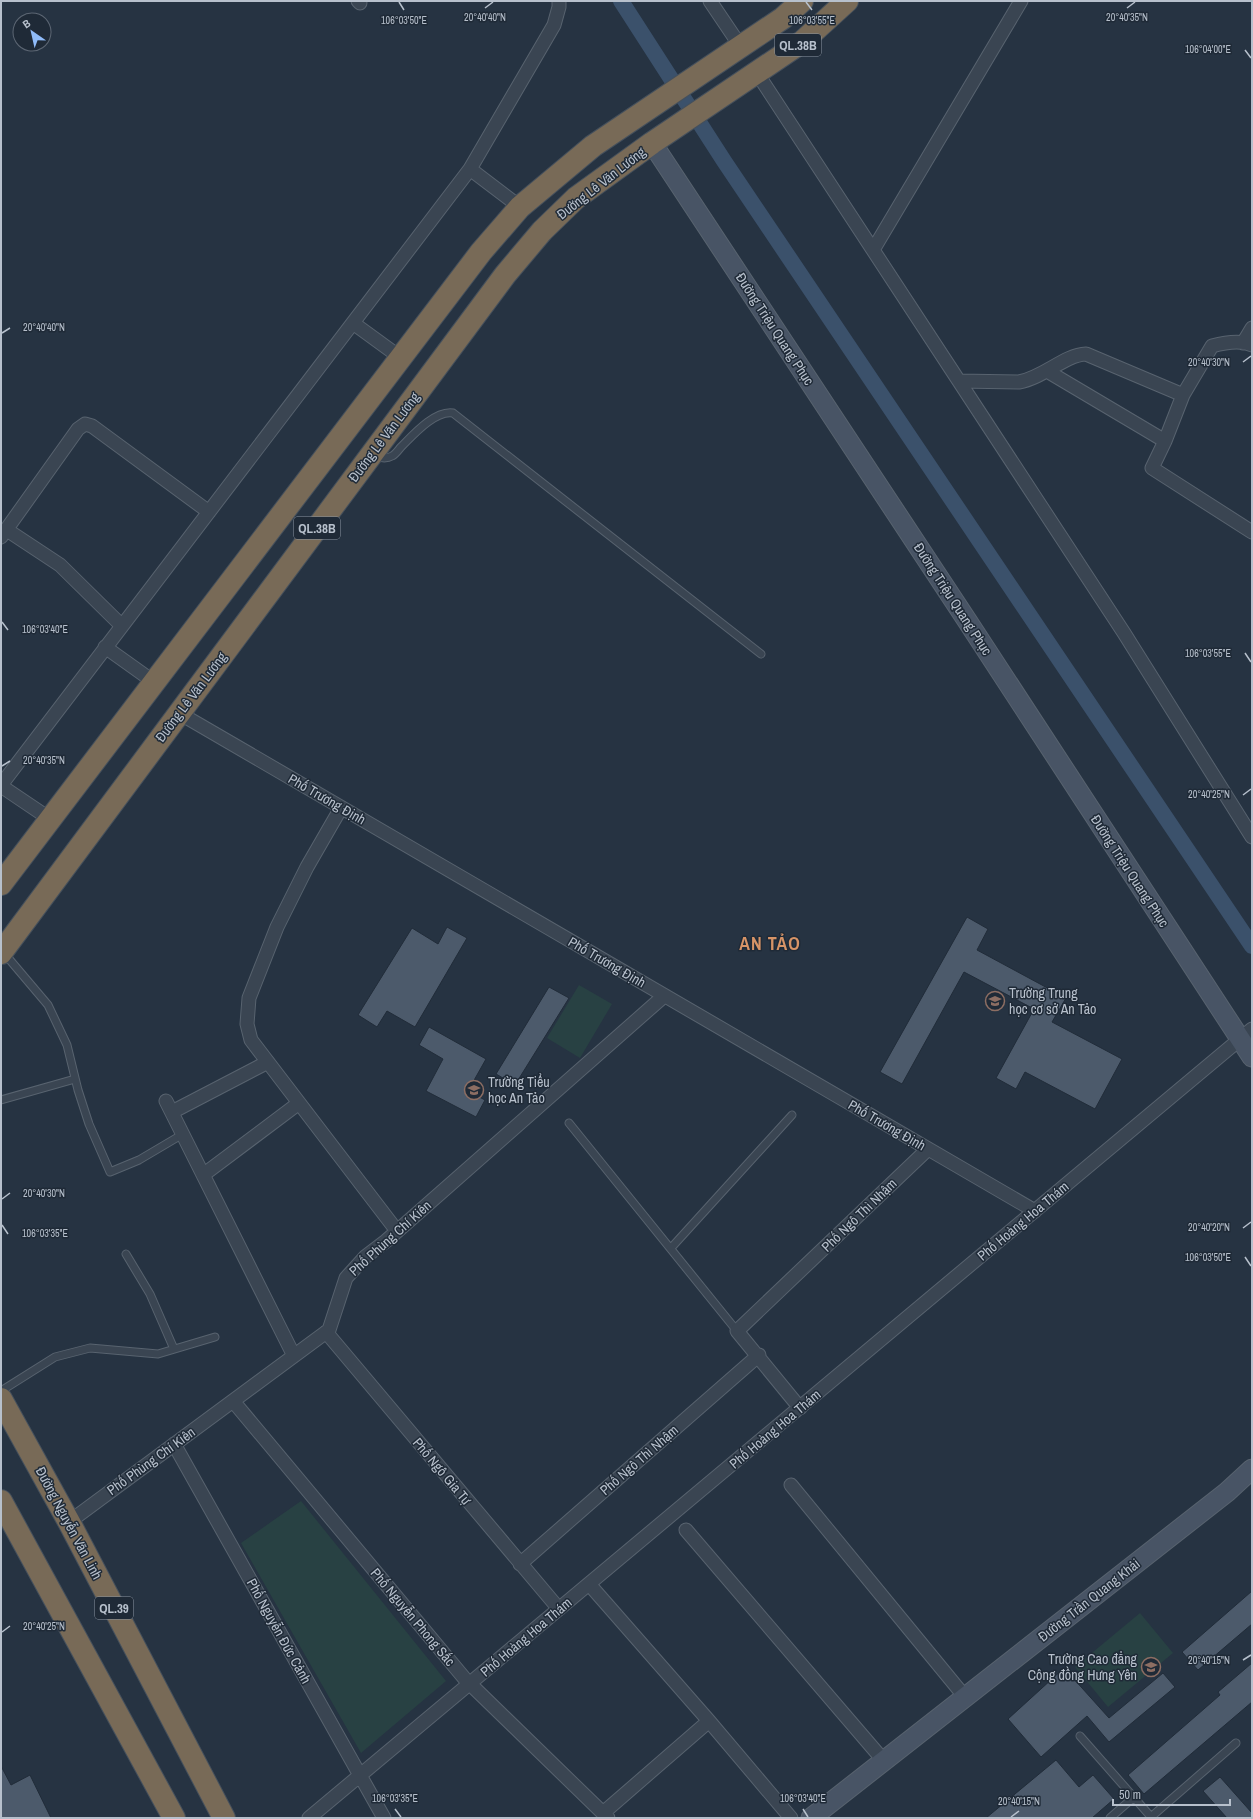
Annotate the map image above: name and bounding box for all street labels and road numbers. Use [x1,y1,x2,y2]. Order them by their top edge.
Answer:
road number: QL.38B [775,34,821,56]
street label: Đường Lê Văn Lương [553,142,649,223]
street label: Đường Triệu Quang Phục [732,269,818,389]
street label: Đường Lê Văn Lương [344,388,424,485]
road number: QL.38B [294,517,340,539]
street label: Đường Triệu Quang Phục [910,539,996,659]
street label: Đường Lê Văn Lương [151,648,231,745]
street label: Phố Trương Định [285,769,369,829]
street label: Đường Triệu Quang Phục [1087,811,1173,931]
street label: Phố Trương Định [565,932,649,992]
street label: Phố Trương Định [845,1095,929,1155]
street label: Phố Ngô Thì Nhậm [817,1174,901,1256]
street label: Phố Hoàng Hoa Thám [974,1177,1072,1265]
street label: Phố Phùng Chí Kiên [345,1196,435,1280]
street label: Phố Hoàng Hoa Thám [726,1385,824,1473]
street label: Phố Ngô Thì Nhậm [596,1421,682,1499]
street label: Phố Phùng Chí Kiên [103,1423,199,1499]
street label: Phố Ngô Gia Tự [409,1434,476,1509]
street label: Đường Nguyễn Văn Linh [32,1464,106,1582]
street label: Đường Trần Quang Khải [1034,1555,1144,1645]
street label: Phố Nguyễn Phong Sắc [367,1564,459,1670]
street label: Phố Nguyễn Đức Cảnh [243,1575,315,1687]
street label: Phố Hoàng Hoa Thám [477,1593,575,1681]
road number: QL.39 [95,1597,133,1619]

